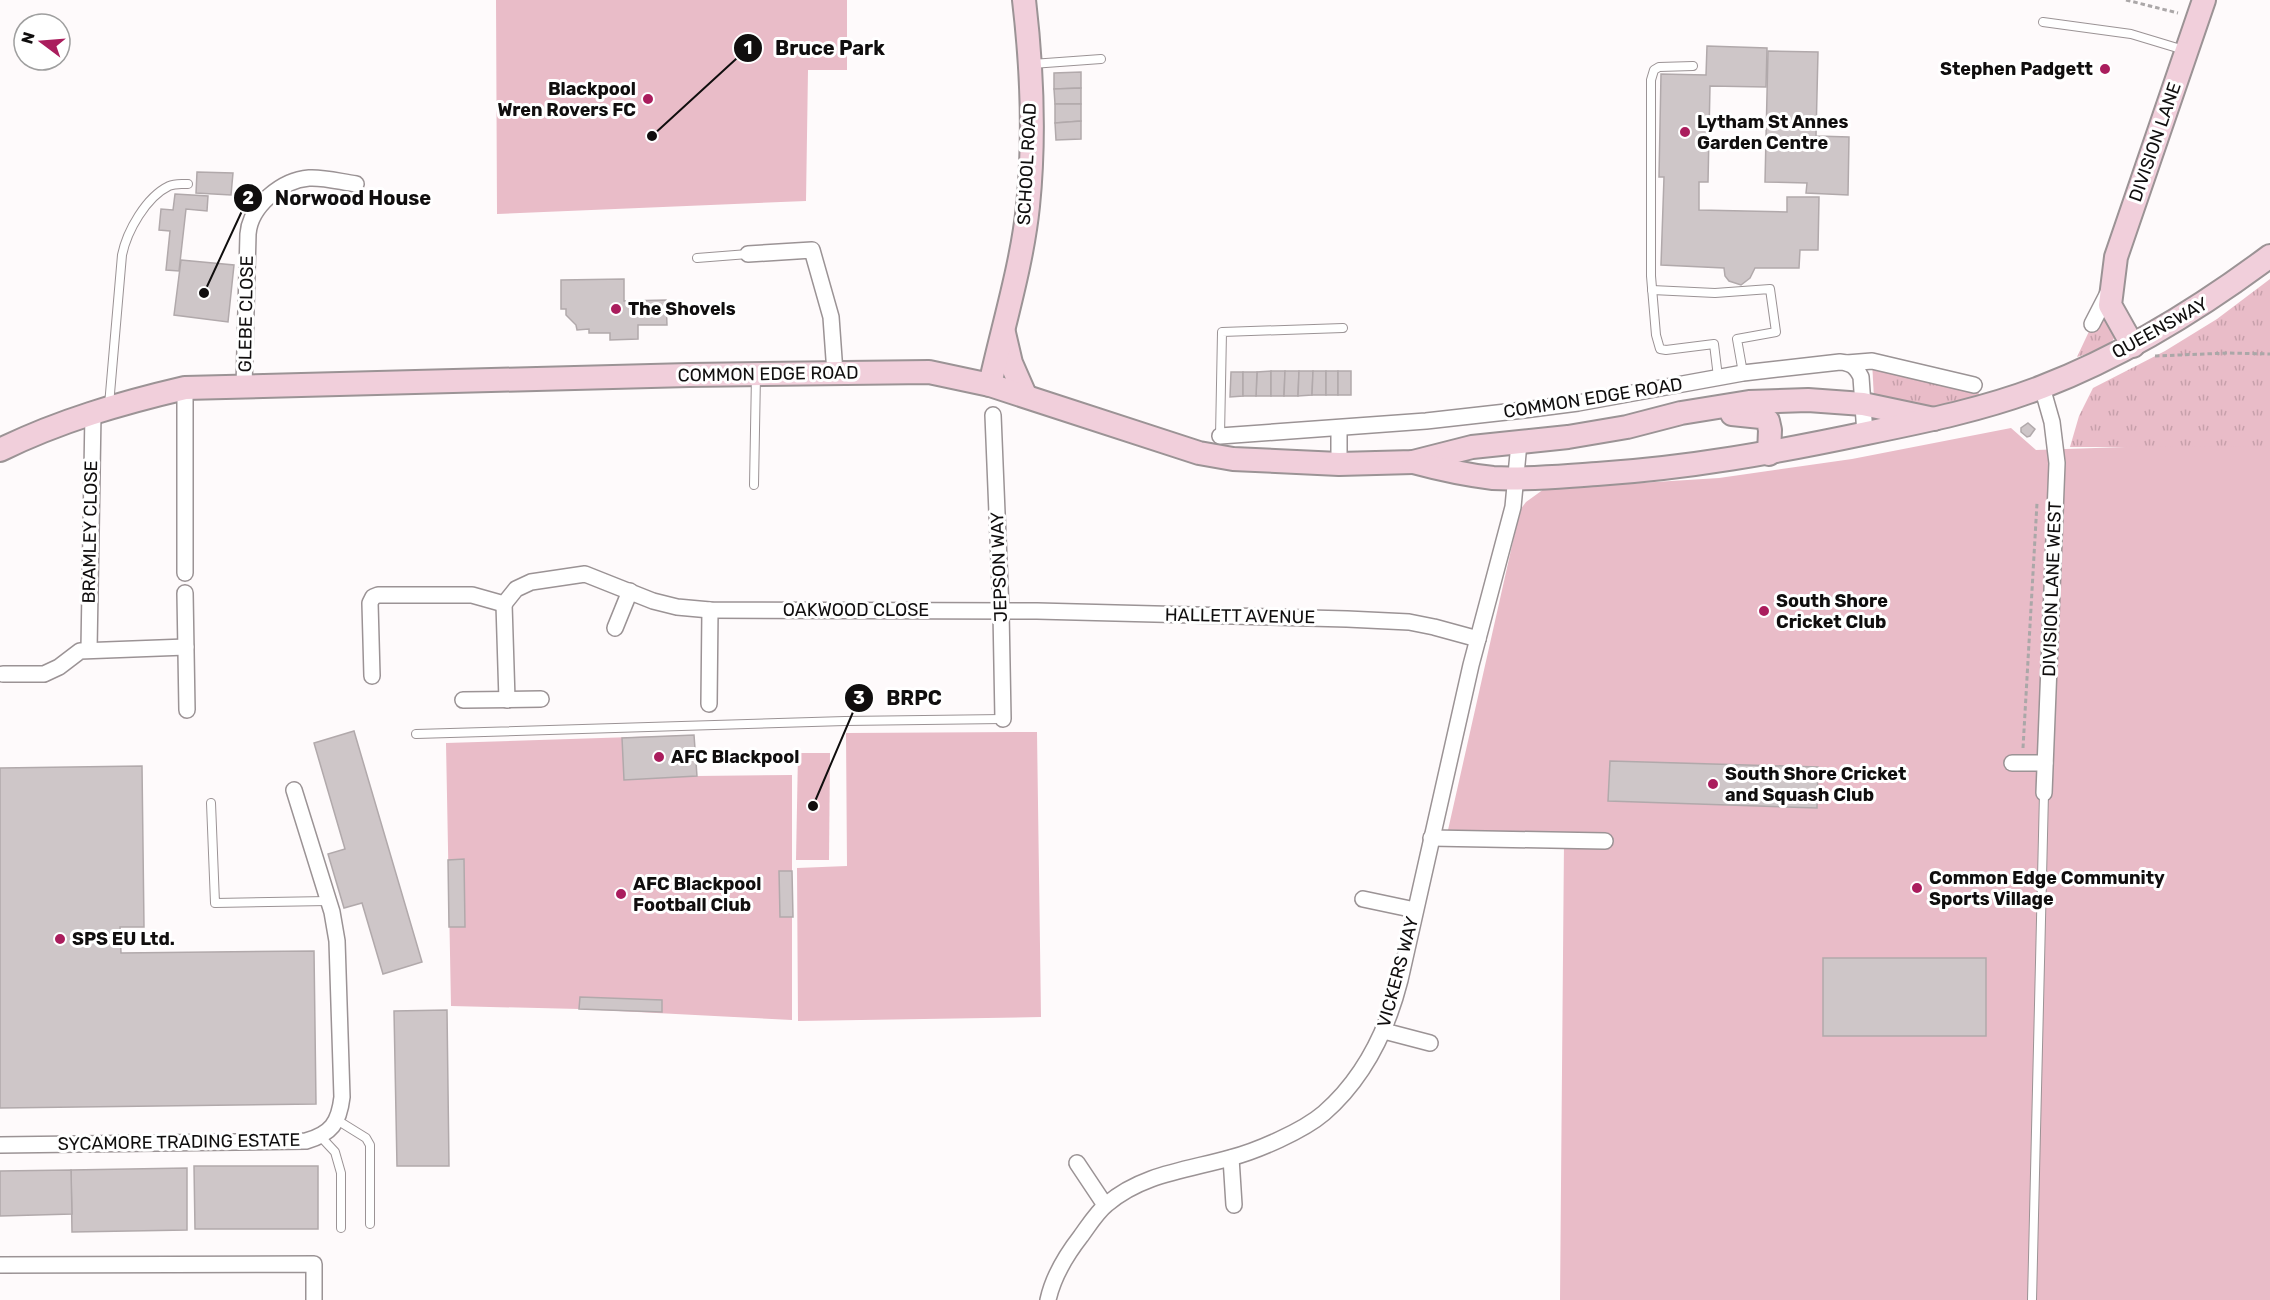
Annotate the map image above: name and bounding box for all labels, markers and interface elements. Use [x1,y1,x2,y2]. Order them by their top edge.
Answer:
north arrow [12,12,72,72]
callout: Bruce Park [733,29,897,67]
text: N [17,30,39,46]
text: Bruce Park [775,36,885,60]
text: 1 [744,37,752,59]
place label: Stephen Padgett [1940,58,2093,80]
marker: Stephen Padgett [2098,62,2112,76]
place label: Blackpool Wren Rovers FC [497,78,636,121]
street label: DIVISION LANE [2124,79,2186,205]
marker: Blackpool Wren Rovers FC [641,92,655,106]
street label: SCHOOL ROAD [1013,102,1041,226]
place label: Lytham St Annes Garden Centre [1697,111,1848,154]
marker: Lytham St Annes Garden Centre [1678,125,1692,139]
callout: Norwood House [233,179,443,217]
text: Norwood House [275,186,431,210]
text: 2 [242,187,254,209]
street label: GLEBE CLOSE [234,255,258,373]
street label: QUEENSWAY [2108,292,2212,363]
place label: The Shovels [628,298,736,320]
marker: The Shovels [609,302,623,316]
street label: COMMON EDGE ROAD [677,361,859,387]
street label: COMMON EDGE ROAD [1502,373,1684,423]
street label: BRAMLEY CLOSE [78,460,102,604]
street label: DIVISION LANE WEST [2038,501,2066,677]
street label: JEPSON WAY [986,511,1012,622]
place label: South Shore Cricket Club [1776,590,1888,633]
street label: OAKWOOD CLOSE [783,599,929,621]
street label: HALLETT AVENUE [1165,604,1315,628]
marker: South Shore Cricket Club [1757,604,1771,618]
callout: BRPC [844,679,953,717]
text: BRPC [886,686,942,710]
text: 3 [853,687,865,709]
place label: AFC Blackpool [671,746,799,768]
marker: AFC Blackpool [652,750,666,764]
place label: South Shore Cricket and Squash Club [1725,763,1906,806]
marker: South Shore Cricket and Squash Club [1706,777,1720,791]
place label: Common Edge Community Sports Village [1929,867,2165,910]
place label: AFC Blackpool Football Club [633,873,761,916]
marker: Common Edge Community Sports Village [1910,881,1924,895]
marker: AFC Blackpool Football Club [614,887,628,901]
street label: VICKERS WAY [1373,914,1423,1030]
place label: SPS EU Ltd. [72,928,175,950]
marker: SPS EU Ltd. [53,932,67,946]
street label: SYCAMORE TRADING ESTATE [57,1129,301,1155]

